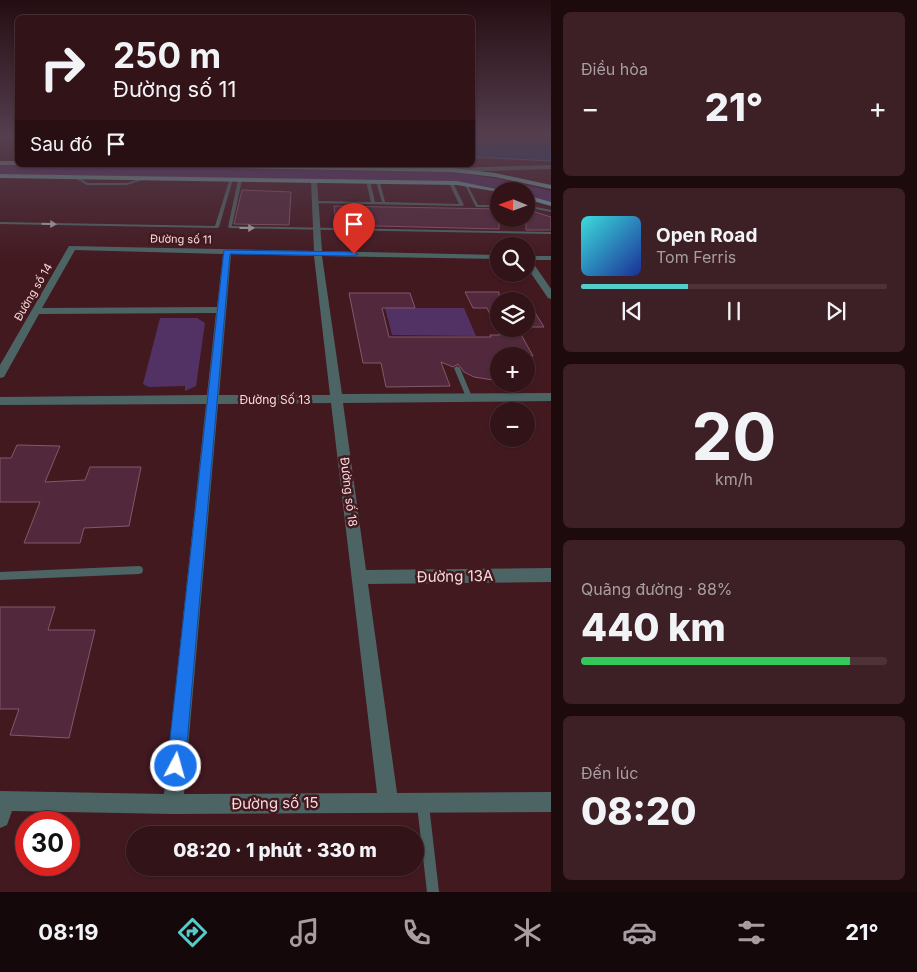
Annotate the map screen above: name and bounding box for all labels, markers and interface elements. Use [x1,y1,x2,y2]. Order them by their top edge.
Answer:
text: 250 m [113,34,221,76]
icon: right [30,35,95,100]
text: Điều hòa [581,59,648,79]
text: Đường số 11 [113,76,236,102]
text: 21° [705,84,763,130]
text: − [581,91,600,125]
text: + [868,91,887,125]
icon: arrive [102,130,130,158]
text: Sau đó [30,133,92,156]
north arrow [490,182,535,228]
map controls [490,182,535,447]
pin [333,203,375,254]
icon: arrive [340,210,368,238]
one-way arrow [41,220,57,228]
one-way arrow [239,224,255,232]
text: Open Road [656,224,757,247]
street label: Đường số 11 [150,231,212,247]
button: search [490,237,535,282]
text: Tom Ferris [656,247,736,267]
street label: Đường số 14 [11,261,55,323]
button: layers [490,292,535,337]
icon: previous [618,297,646,325]
icon: pause [720,297,748,325]
icon: next [822,297,850,325]
button: + [490,347,535,392]
street label: Đường Số 13 [239,392,311,407]
text: 20 [692,397,776,476]
button: − [490,402,535,447]
street label: Đường số 18 [337,456,361,528]
text: km/h [715,469,753,489]
street label: Đường 13A [417,566,493,586]
text: Quãng đường · 88% [581,579,733,599]
text: 440 km [581,604,726,650]
position arrow [149,739,201,791]
text: Đến lúc [581,763,638,783]
text: 08:20 [581,788,696,834]
street label: Đường số 15 [231,793,319,813]
speed limit sign: 30 [15,811,80,876]
text: 08:20 · 1 phút · 330 m [173,839,377,862]
icon: directions [175,915,210,950]
icon: music [287,915,322,950]
icon: phone [399,915,434,950]
icon: climate [510,915,545,950]
icon: car [622,915,657,950]
icon: filters [734,915,769,950]
text: 08:19 [38,919,99,945]
text: 21° [845,919,879,945]

